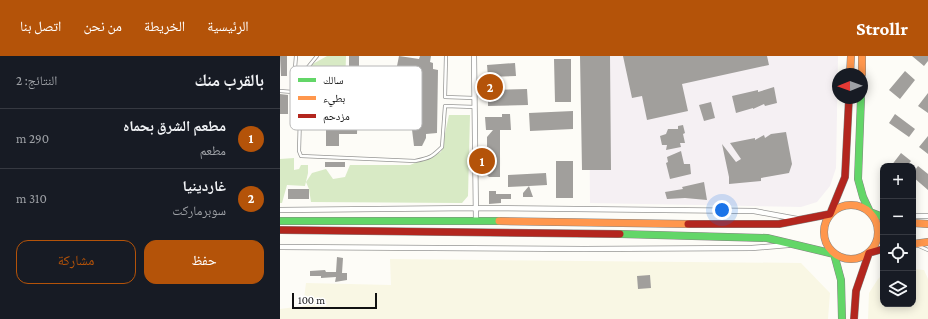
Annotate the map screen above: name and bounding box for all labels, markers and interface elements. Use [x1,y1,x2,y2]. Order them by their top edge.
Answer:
text: اتصل بنا [20,18,61,34]
text: من نحن [83,18,122,34]
text: الخريطة [144,18,185,34]
text: الرئيسية [207,18,249,34]
text: Strollr [856,18,908,39]
legend [290,66,422,130]
north arrow [832,68,868,104]
text: بالقرب منك [194,71,264,90]
pin: 2 [477,72,503,102]
text: النتائج: 2 [16,73,57,88]
text: سالك [323,74,343,86]
text: بطيء [323,92,345,107]
text: مزدحم [323,110,350,124]
text: مطعم الشرق بحماه [123,118,226,134]
text: 290 m [16,131,49,146]
text: 1 [249,131,253,146]
text: مطعم [200,143,226,158]
pin: 1 [469,146,495,176]
map controls [880,163,916,307]
button: + [880,163,916,199]
text: غاردينيا [182,178,226,194]
text: 310 m [16,191,47,206]
text: 2 [248,191,254,206]
button: − [880,199,916,235]
your location [712,200,732,220]
text: سوبرماركت [172,203,226,218]
button: locate [880,235,916,271]
button: مشاركة [16,240,136,284]
button: حفظ [144,240,264,284]
button: layers [880,271,916,307]
scale bar [292,291,377,310]
text: 100 m [298,294,325,306]

